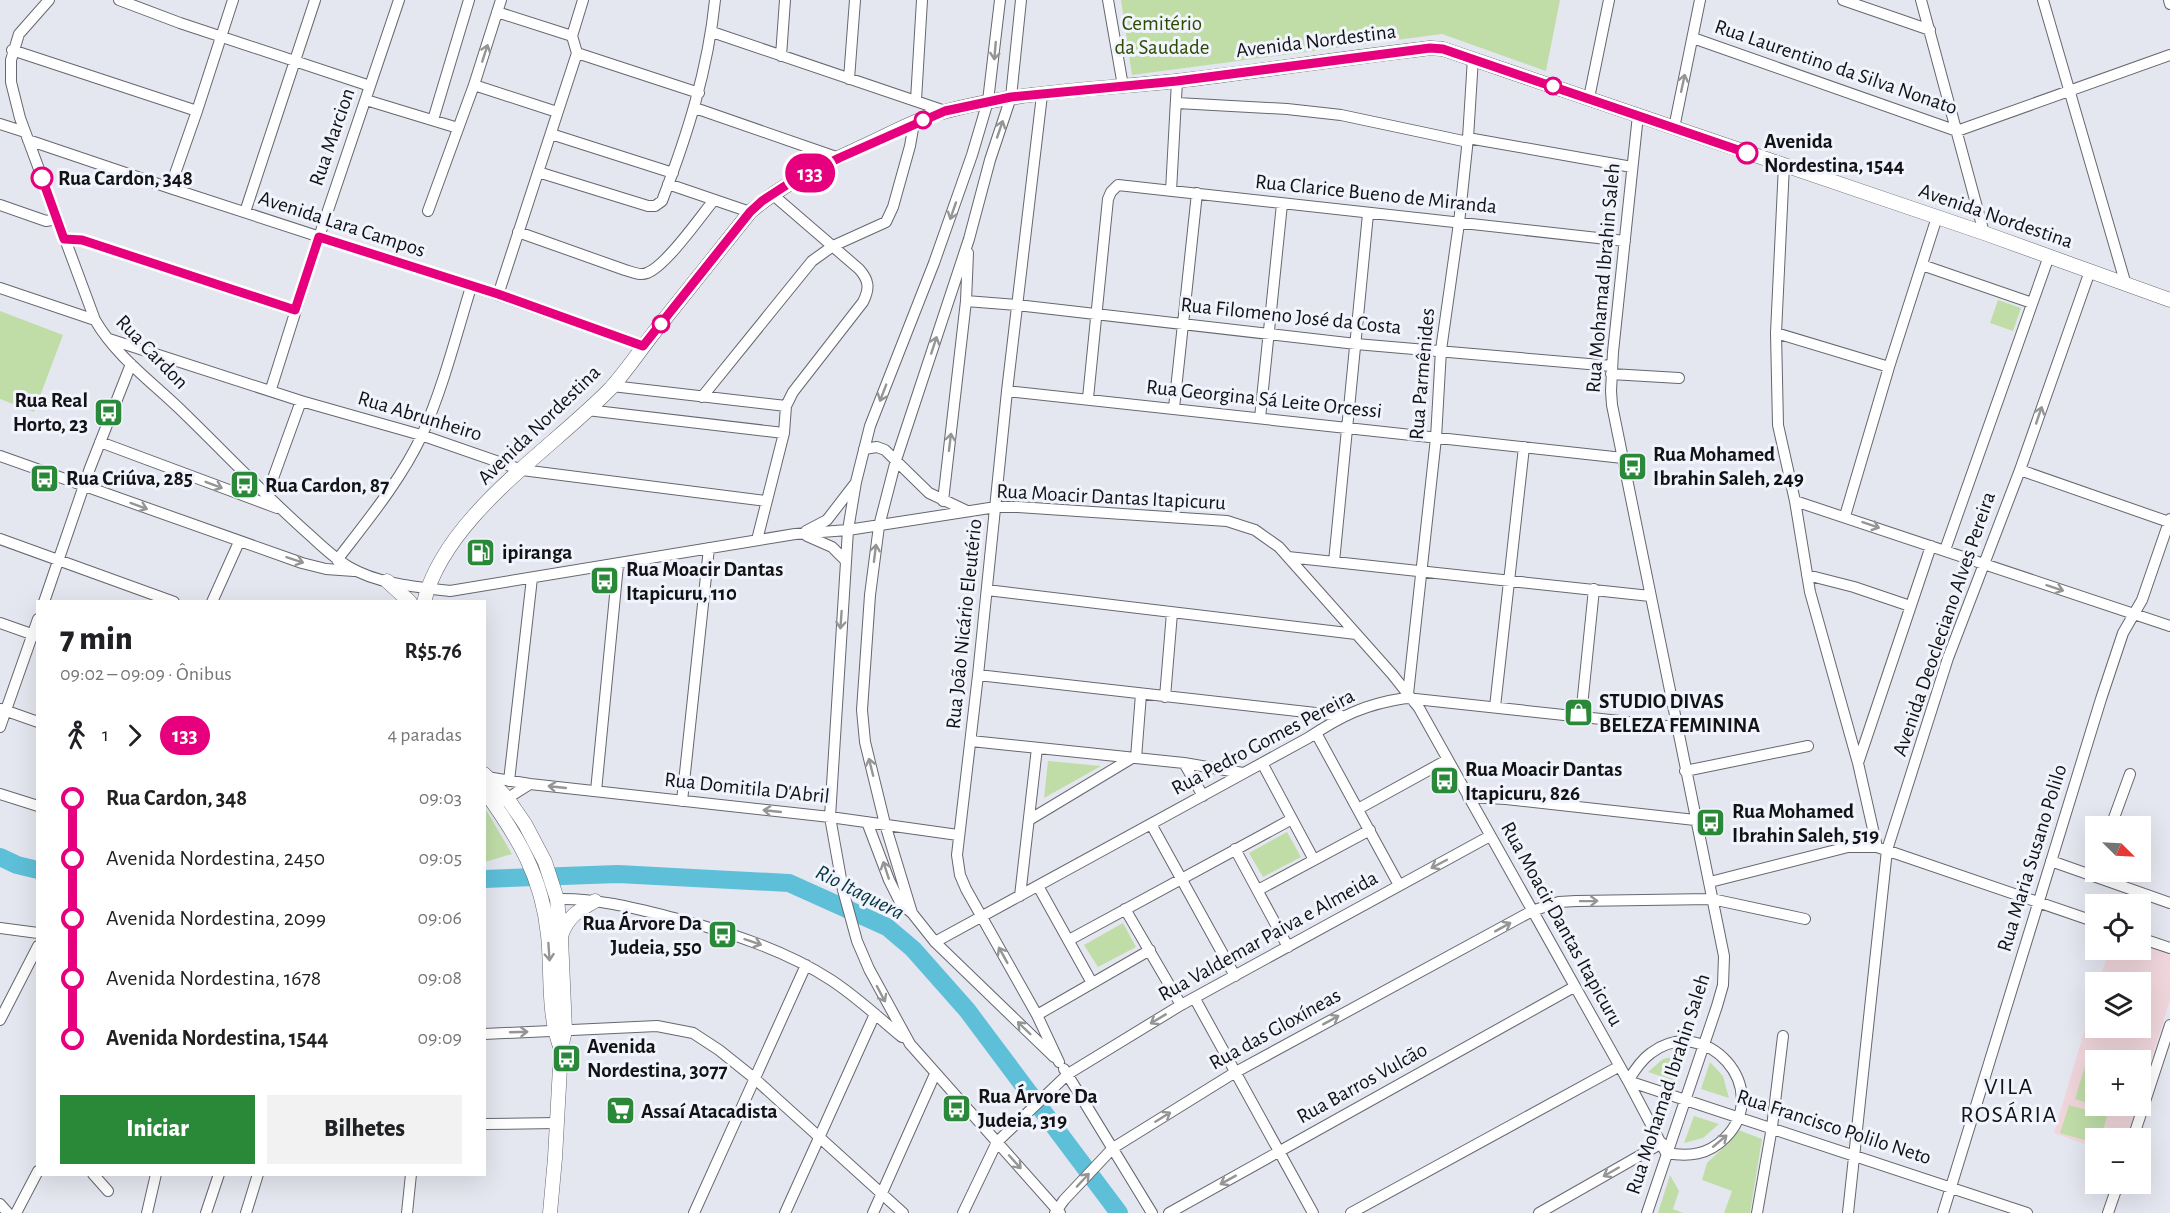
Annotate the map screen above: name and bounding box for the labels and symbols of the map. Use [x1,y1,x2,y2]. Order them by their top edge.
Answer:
park label: Cemitério da Saudade [1114,13,1210,58]
street label: Rua Laurentino da Silva Nonato [1712,16,1960,118]
street label: Avenida Nordestina [1235,21,1398,61]
one-way arrow [989,40,1000,60]
one-way arrow [480,44,491,63]
one-way arrow [1678,74,1690,93]
unlabelled marker [1544,77,1562,95]
street label: Rua Marcion [305,85,359,189]
unlabelled marker [914,111,932,129]
one-way arrow [996,120,1007,138]
place label: Avenida Nordestina, 1544 [1764,131,1904,176]
marker: Avenida Nordestina, 1544 [1736,142,1758,164]
line badge: 133 [776,154,844,192]
street label: Rua Mohamad Ibrahin Saleh [1582,162,1624,394]
marker: Rua Cardon, 348 [31,167,53,189]
place label: Rua Cardon, 348 [58,168,193,189]
street label: Rua Clarice Bueno de Miranda [1254,171,1498,217]
street label: Avenida Nordestina [1916,180,2076,252]
street label: Avenida Lara Campos [256,187,428,261]
one-way arrow [946,201,957,219]
street label: Rua Filomeno José da Costa [1179,294,1403,338]
street label: Rua Parmênides [1406,307,1438,441]
street label: Rua Cardon [112,311,192,393]
unlabelled marker [652,315,670,333]
one-way arrow [929,336,940,355]
street label: Avenida Nordestina [474,361,605,489]
street label: Rua Georgina Sá Leite Orcessi [1145,376,1383,422]
one-way arrow [877,383,888,402]
street label: Rua Abrunheiro [355,387,485,445]
place label: Rua Real Horto, 23 [13,390,88,435]
bus stop icon: Rua Real Horto, 23 [93,396,125,428]
one-way arrow [2035,406,2046,424]
one-way arrow [944,433,955,453]
place label: Rua Mohamed Ibrahin Saleh, 249 [1653,444,1804,489]
bus stop icon: Rua Mohamed Ibrahin Saleh, 249 [1616,450,1648,482]
bus stop icon: Rua Criúva, 285 [29,462,61,494]
place label: Rua Criúva, 285 [66,468,193,489]
bus stop icon: Rua Cardon, 87 [228,469,260,501]
place label: Rua Cardon, 87 [265,475,389,496]
one-way arrow [204,480,223,491]
street label: Rua Moacir Dantas Itapicuru [996,480,1227,514]
street label: Avenida Deocleciano Alves Pereira [1889,489,1999,759]
one-way arrow [129,501,148,512]
street label: Rua João Nicário Eleutério [943,518,985,730]
one-way arrow [1861,520,1880,531]
fuel station icon: ipiranga [465,536,497,568]
place label: ipiranga [502,542,572,563]
one-way arrow [870,544,881,563]
one-way arrow [285,555,304,566]
place label: Rua Moacir Dantas Itapicuru, 110 [626,559,783,604]
bus stop icon: Rua Moacir Dantas Itapicuru, 110 [589,565,621,597]
one-way arrow [2045,583,2064,594]
one-way arrow [836,609,847,629]
street label: Rua Pedro Gomes Pereira [1168,685,1358,799]
place label: STUDIO DIVAS BELEZA FEMININA [1599,691,1760,736]
shop icon: STUDIO DIVAS BELEZA FEMININA [1562,697,1594,729]
one-way arrow [865,758,877,777]
place label: Rua Moacir Dantas Itapicuru, 826 [1465,759,1622,804]
street label: Rua Maria Susano Polilo [1994,762,2070,954]
bus stop icon: Rua Moacir Dantas Itapicuru, 826 [1428,765,1460,797]
street label: Rua Domitila D'Abril [663,769,831,807]
one-way arrow [548,781,568,792]
place label: Rua Mohamed Ibrahin Saleh, 519 [1732,801,1879,846]
one-way arrow [763,805,783,816]
bus stop icon: Rua Mohamed Ibrahin Saleh, 519 [1695,807,1727,839]
north arrow [2085,816,2151,882]
street label: Rua Moacir Dantas Itapicuru [1497,818,1627,1030]
one-way arrow [1431,858,1448,870]
water label: Rio Itaquera [812,860,908,924]
one-way arrow [880,861,891,880]
street label: Rua Valdemar Paiva e Almeida [1155,867,1381,1005]
one-way arrow [1578,895,1598,907]
place label: Rua Árvore Da Judeia, 550 [582,910,702,958]
bus stop icon: Rua Árvore Da Judeia, 550 [707,919,739,951]
one-way arrow [1493,921,1511,932]
one-way arrow [743,938,762,949]
one-way arrow [544,941,555,961]
one-way arrow [997,946,1008,964]
street label: Rua Mohamad Ibrahin Saleh [1622,971,1714,1197]
one-way arrow [876,984,887,1002]
street label: Rua das Gloxíneas [1206,984,1344,1074]
one-way arrow [1150,1014,1167,1026]
one-way arrow [1322,1014,1340,1025]
one-way arrow [1016,1020,1031,1035]
one-way arrow [509,1027,529,1038]
place label: Avenida Nordestina, 3077 [587,1036,728,1081]
street label: Rua Barros Vulcão [1293,1039,1431,1127]
bus stop icon: Avenida Nordestina, 3077 [550,1042,582,1074]
district label: VILA ROSÁRIA [1960,1075,2058,1127]
place label: Rua Árvore Da Judeia, 319 [978,1083,1098,1131]
street label: Rua Francisco Polilo Neto [1734,1086,1934,1168]
bus stop icon: Rua Árvore Da Judeia, 319 [941,1092,973,1124]
supermarket icon: Assaí Atacadista [604,1095,636,1127]
place label: Assaí Atacadista [641,1101,778,1122]
one-way arrow [1154,1111,1171,1124]
one-way arrow [1712,1135,1728,1148]
one-way arrow [1008,1155,1022,1170]
one-way arrow [1603,1166,1620,1178]
one-way arrow [1076,1172,1090,1187]
one-way arrow [1220,1174,1237,1186]

